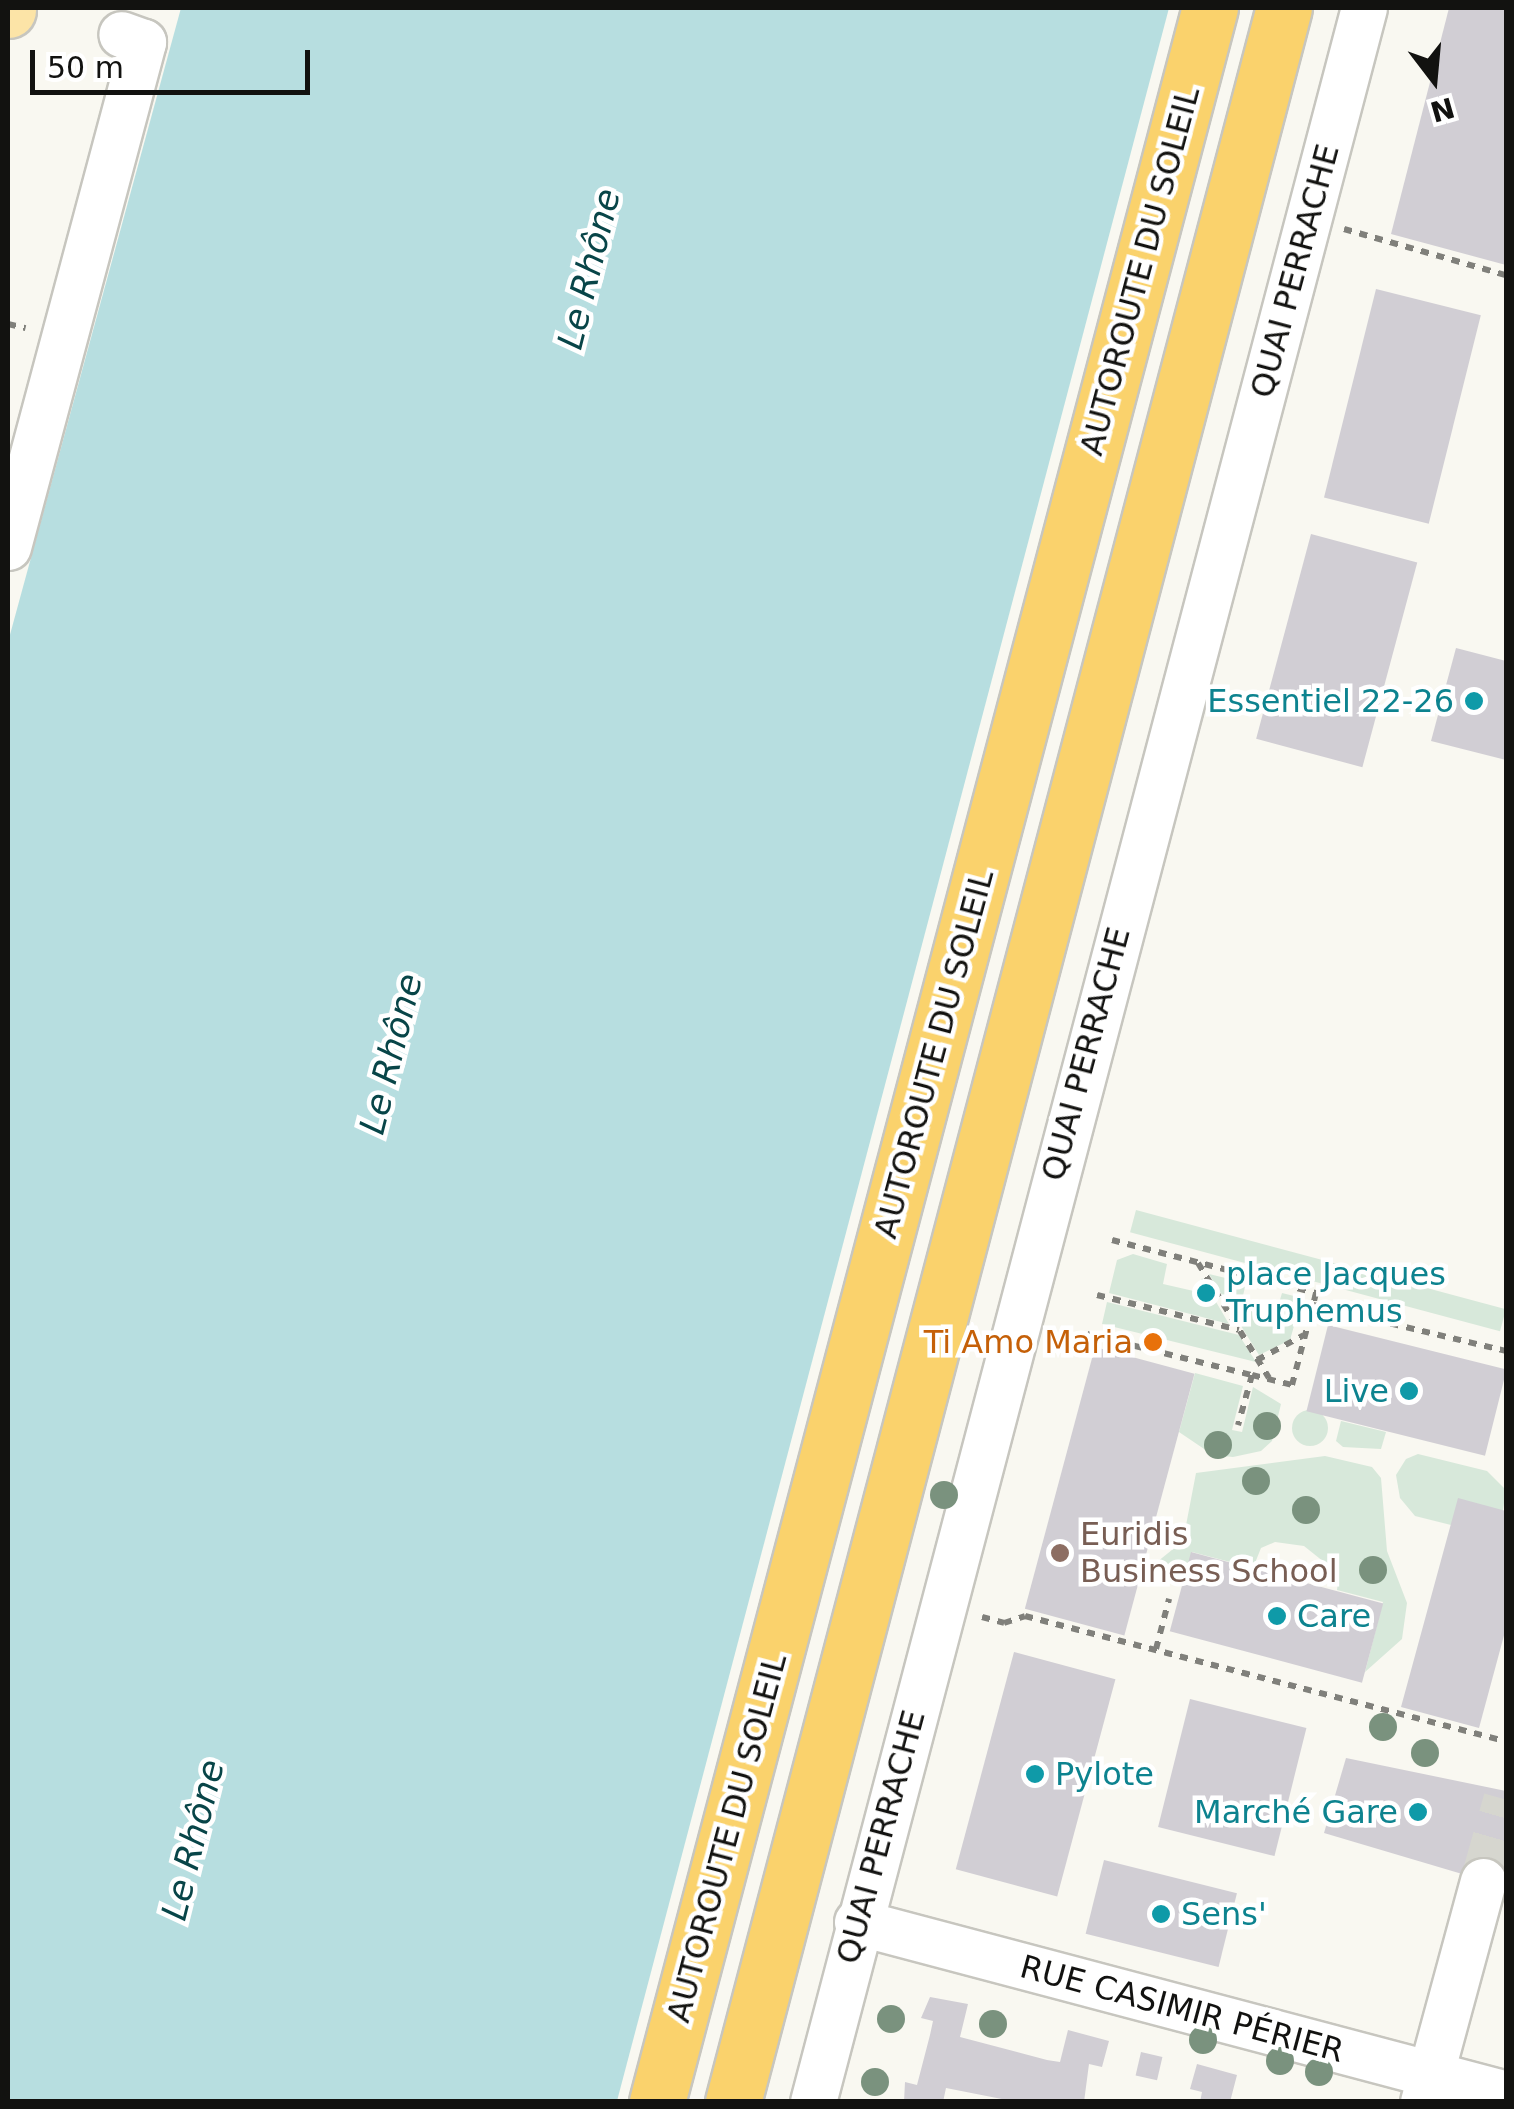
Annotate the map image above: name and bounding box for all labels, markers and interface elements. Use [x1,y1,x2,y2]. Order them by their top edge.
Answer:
scale bar [35,30,315,92]
north arrow [1384,30,1484,130]
text: 50 m [47,50,124,85]
street label: AUTOROUTE DU SOLEIL [1072,83,1208,459]
text: N [1427,90,1458,128]
street label: QUAI PERRACHE [1243,140,1347,402]
water label: Le Rhône [549,184,629,354]
place label: Essentiel 22-26 [1207,682,1454,720]
marker: Essentiel 22-26 [1463,690,1485,712]
street label: AUTOROUTE DU SOLEIL [866,866,1002,1242]
street label: QUAI PERRACHE [1034,923,1138,1185]
water label: Le Rhône [351,969,431,1139]
place label: place Jacques Truphemus [1226,1256,1446,1331]
marker: place Jacques Truphemus [1195,1282,1217,1304]
place label: Ti Amo Maria [924,1323,1133,1361]
marker: Ti Amo Maria [1142,1331,1164,1353]
place label: Live [1324,1372,1389,1410]
marker: Live [1398,1380,1420,1402]
place label: Euridis Business School [1080,1516,1338,1591]
marker: Euridis Business School [1049,1542,1071,1564]
place label: Care [1297,1597,1371,1635]
marker: Care [1266,1605,1288,1627]
street label: AUTOROUTE DU SOLEIL [659,1650,795,2026]
street label: QUAI PERRACHE [829,1706,933,1968]
water label: Le Rhône [153,1755,233,1925]
place label: Pylote [1055,1755,1154,1793]
marker: Pylote [1024,1763,1046,1785]
place label: Marché Gare [1194,1793,1398,1831]
marker: Marché Gare [1407,1801,1429,1823]
place label: Sens' [1181,1895,1267,1933]
marker: Sens' [1150,1903,1172,1925]
street label: RUE CASIMIR PÉRIER [1016,1947,1348,2071]

